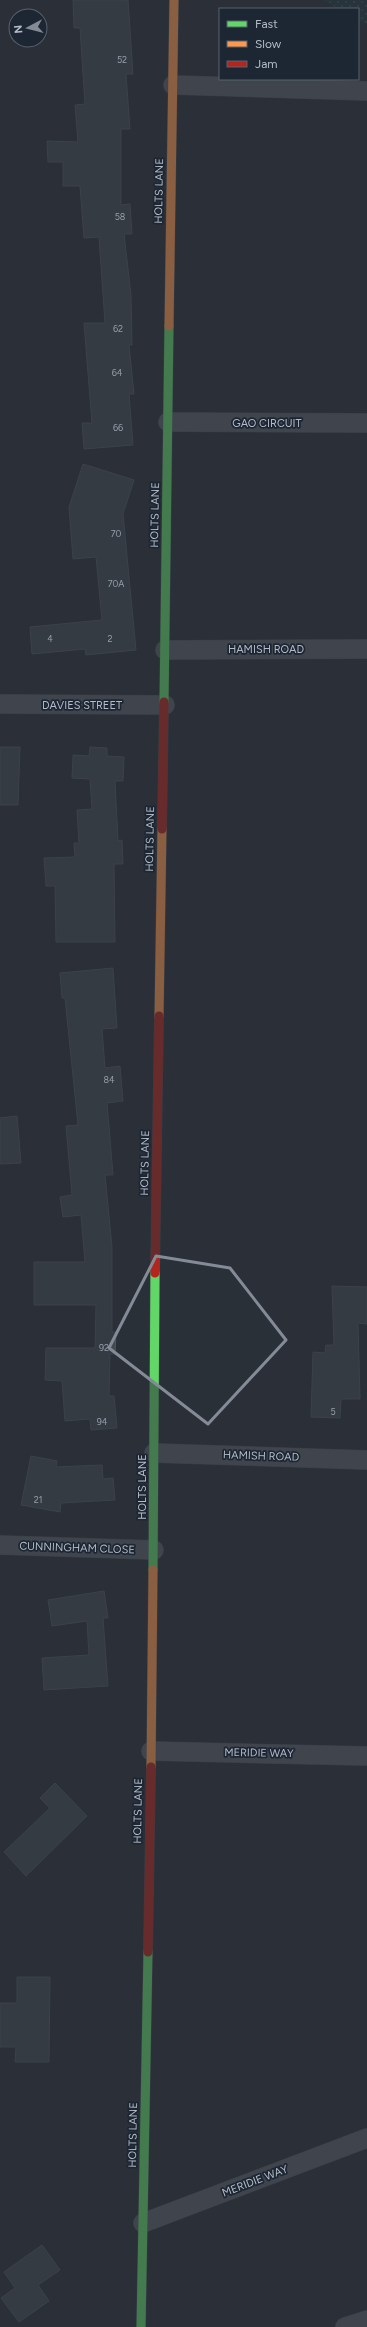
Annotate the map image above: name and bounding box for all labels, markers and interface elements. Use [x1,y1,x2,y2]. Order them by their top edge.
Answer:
north arrow [8,8,48,48]
legend [219,8,359,80]
text: Fast [255,17,278,31]
text: N [12,24,26,34]
text: Slow [255,37,282,51]
house number: 52 [117,54,127,65]
text: Jam [255,57,278,71]
street label: HOLTS LANE [152,158,166,224]
house number: 58 [115,211,126,222]
house number: 62 [113,323,123,334]
house number: 64 [112,367,123,378]
street label: GAO CIRCUIT [232,417,302,430]
house number: 66 [113,422,123,433]
street label: HOLTS LANE [148,482,162,548]
house number: 70 [111,528,122,539]
house number: 70A [108,578,124,589]
house number: 4 [47,633,53,644]
house number: 2 [107,633,113,644]
street label: HAMISH ROAD [228,643,305,656]
street label: DAVIES STREET [42,699,122,712]
street label: HOLTS LANE [143,806,157,872]
house number: 84 [103,1074,115,1085]
street label: HOLTS LANE [138,1130,152,1196]
house number: 92 [99,1342,109,1353]
house number: 5 [330,1406,336,1417]
house number: 94 [97,1416,108,1427]
street label: HAMISH ROAD [223,1448,300,1464]
street label: HOLTS LANE [136,1454,149,1520]
house number: 21 [34,1494,42,1505]
street label: CUNNINGHAM CLOSE [19,1539,135,1557]
street label: MERIDIE WAY [224,1746,294,1760]
street label: HOLTS LANE [131,1778,145,1844]
street label: HOLTS LANE [126,2102,140,2168]
street label: MERIDIE WAY [220,2162,290,2200]

